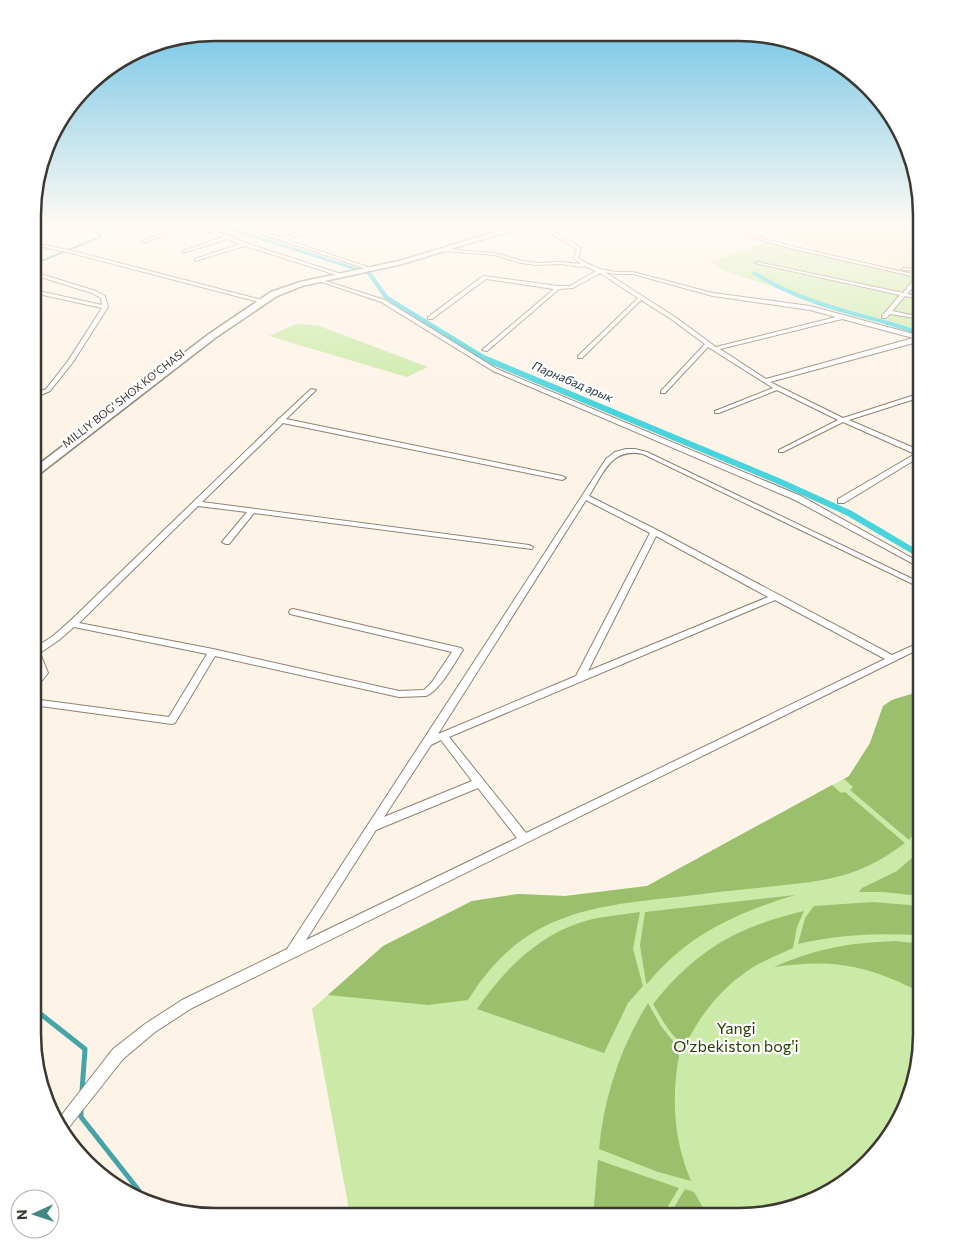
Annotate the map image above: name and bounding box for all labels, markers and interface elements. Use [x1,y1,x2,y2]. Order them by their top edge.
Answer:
street label: MILLIY BOG‘ SHOX KO‘CHASI [59,346,187,450]
water label: Парнабад арык [530,358,616,405]
park label: Yangi O'zbekiston bog'i [673,1018,799,1055]
north arrow [10,1189,60,1239]
text: N [13,1209,30,1220]

